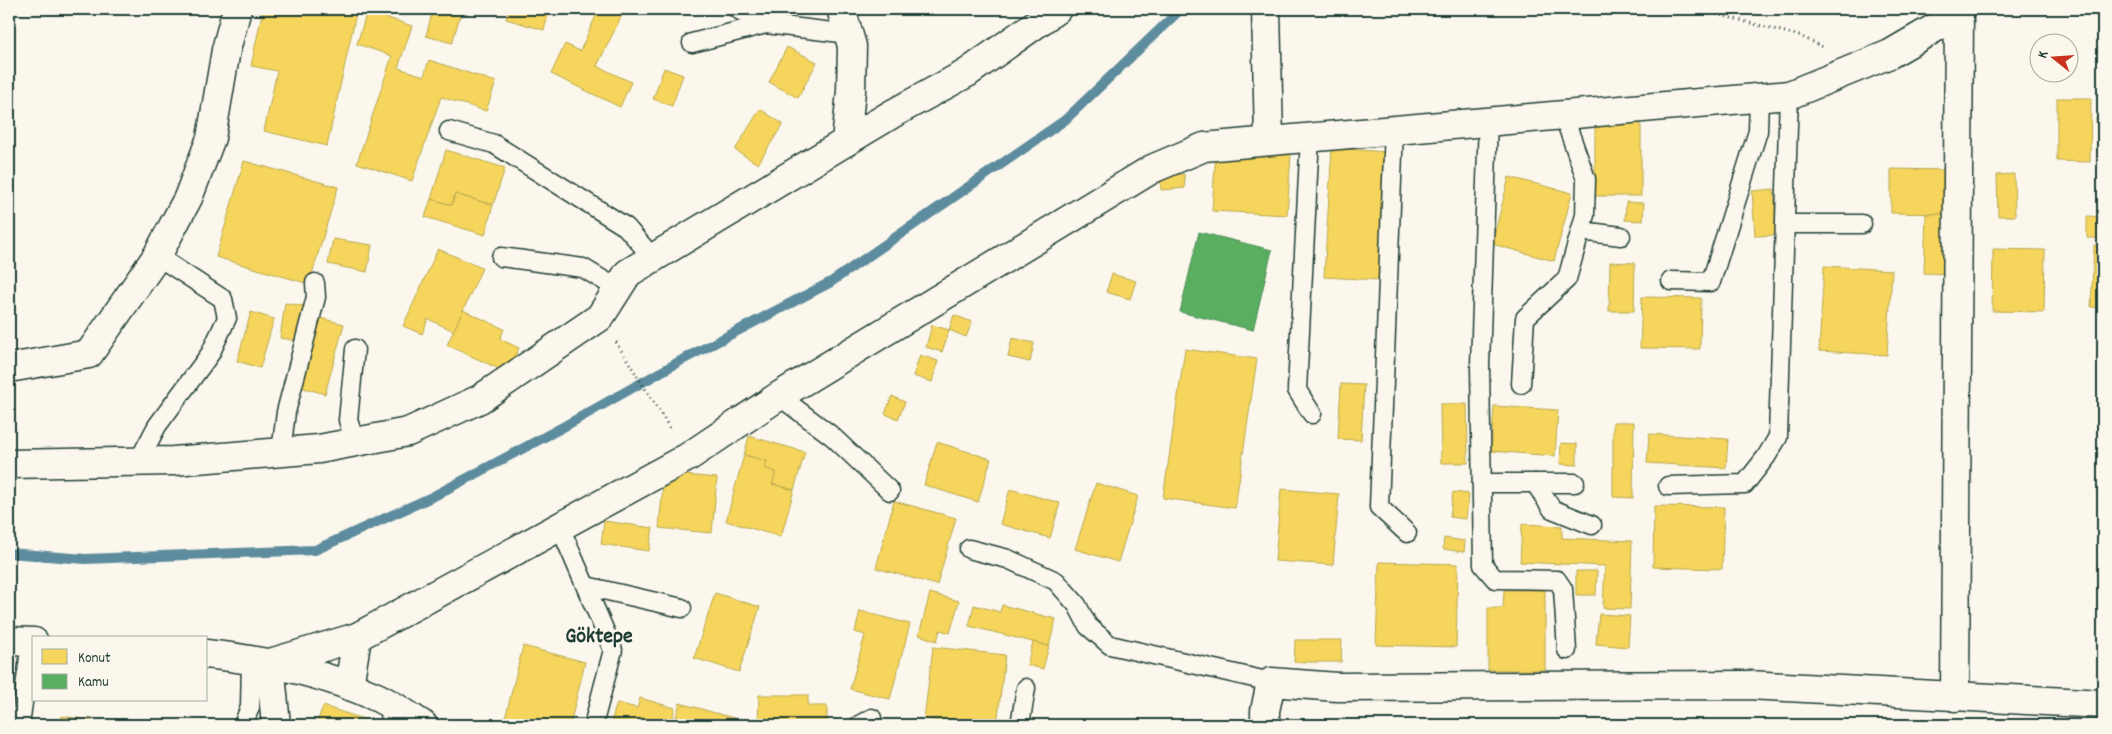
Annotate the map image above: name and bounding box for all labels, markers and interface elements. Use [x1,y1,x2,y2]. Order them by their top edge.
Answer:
north arrow [2030,32,2080,82]
text: K [2033,48,2054,61]
district label: Göktepe [565,622,633,653]
legend [32,636,208,702]
text: Konut [78,648,111,670]
text: Kamu [78,672,109,694]

